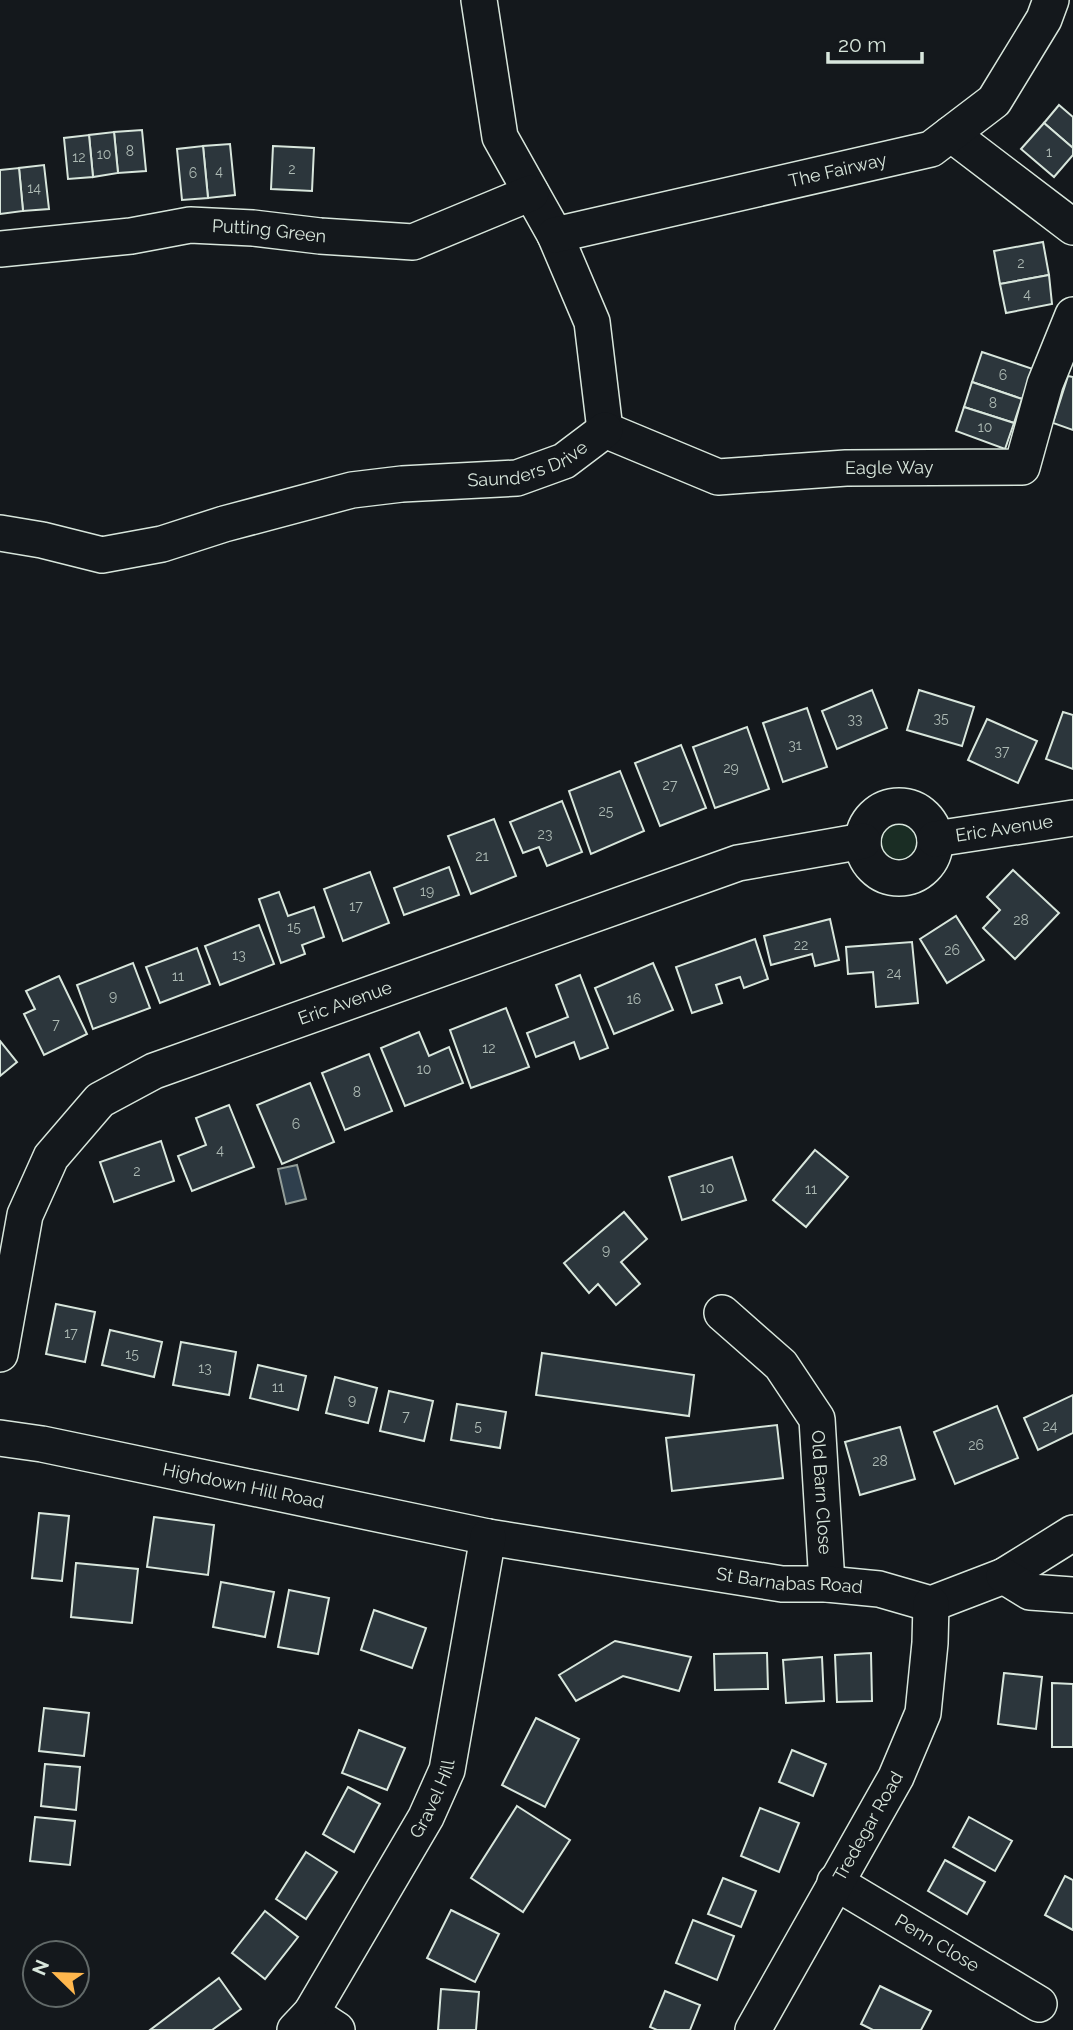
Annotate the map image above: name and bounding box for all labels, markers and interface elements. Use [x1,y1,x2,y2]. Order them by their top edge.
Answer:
scale bar [828,21,922,65]
text: 20 m [838,32,886,57]
house number: 8 [126,143,134,159]
house number: 1 [1046,144,1052,160]
house number: 10 [97,146,111,162]
street label: The Fairway [787,148,889,191]
house number: 12 [72,149,86,165]
house number: 2 [288,161,296,177]
house number: 4 [215,163,223,179]
house number: 6 [189,165,197,181]
house number: 14 [27,180,41,196]
street label: Putting Green [211,215,327,246]
house number: 2 [1017,255,1025,271]
house number: 4 [1023,286,1031,302]
house number: 6 [999,367,1007,383]
house number: 8 [989,395,997,411]
house number: 10 [978,419,992,435]
street label: Saunders Drive [467,436,592,491]
street label: Eagle Way [845,457,934,478]
house number: 35 [933,710,949,726]
house number: 33 [848,711,862,727]
house number: 31 [788,737,802,753]
house number: 37 [995,743,1010,759]
house number: 29 [723,760,739,776]
house number: 27 [663,777,678,793]
house number: 25 [599,803,614,819]
street label: Eric Avenue [954,810,1055,846]
house number: 23 [538,826,552,842]
house number: 21 [475,848,489,864]
house number: 19 [420,883,434,899]
house number: 17 [349,898,363,914]
house number: 28 [1013,912,1029,928]
house number: 15 [287,919,301,935]
house number: 22 [794,937,808,953]
house number: 26 [944,942,960,958]
house number: 13 [232,947,246,963]
house number: 24 [887,965,902,981]
house number: 11 [172,968,184,984]
street label: Eric Avenue [295,976,395,1029]
house number: 9 [109,988,117,1004]
house number: 16 [627,991,641,1007]
house number: 7 [52,1016,60,1032]
house number: 12 [482,1040,496,1056]
house number: 10 [417,1061,431,1077]
house number: 8 [353,1084,361,1100]
house number: 6 [292,1116,300,1132]
house number: 4 [216,1142,224,1158]
house number: 2 [133,1163,141,1179]
house number: 10 [700,1180,714,1196]
house number: 11 [805,1181,817,1197]
house number: 9 [602,1242,610,1258]
house number: 17 [64,1325,78,1341]
house number: 15 [125,1346,139,1362]
house number: 13 [198,1360,212,1376]
house number: 11 [272,1379,284,1395]
house number: 9 [348,1392,356,1408]
house number: 7 [402,1408,410,1424]
house number: 5 [474,1418,482,1434]
house number: 24 [1043,1418,1058,1434]
street label: Old Barn Close [808,1429,836,1556]
house number: 26 [968,1437,984,1453]
house number: 28 [872,1453,888,1469]
street label: Highdown Hill Road [161,1458,326,1513]
street label: St Barnabas Road [715,1563,864,1597]
street label: Gravel Hill [405,1758,459,1842]
street label: Tredegar Road [828,1768,907,1884]
street label: Penn Close [891,1909,984,1976]
north arrow [21,1939,91,2009]
text: N [27,1956,53,1978]

